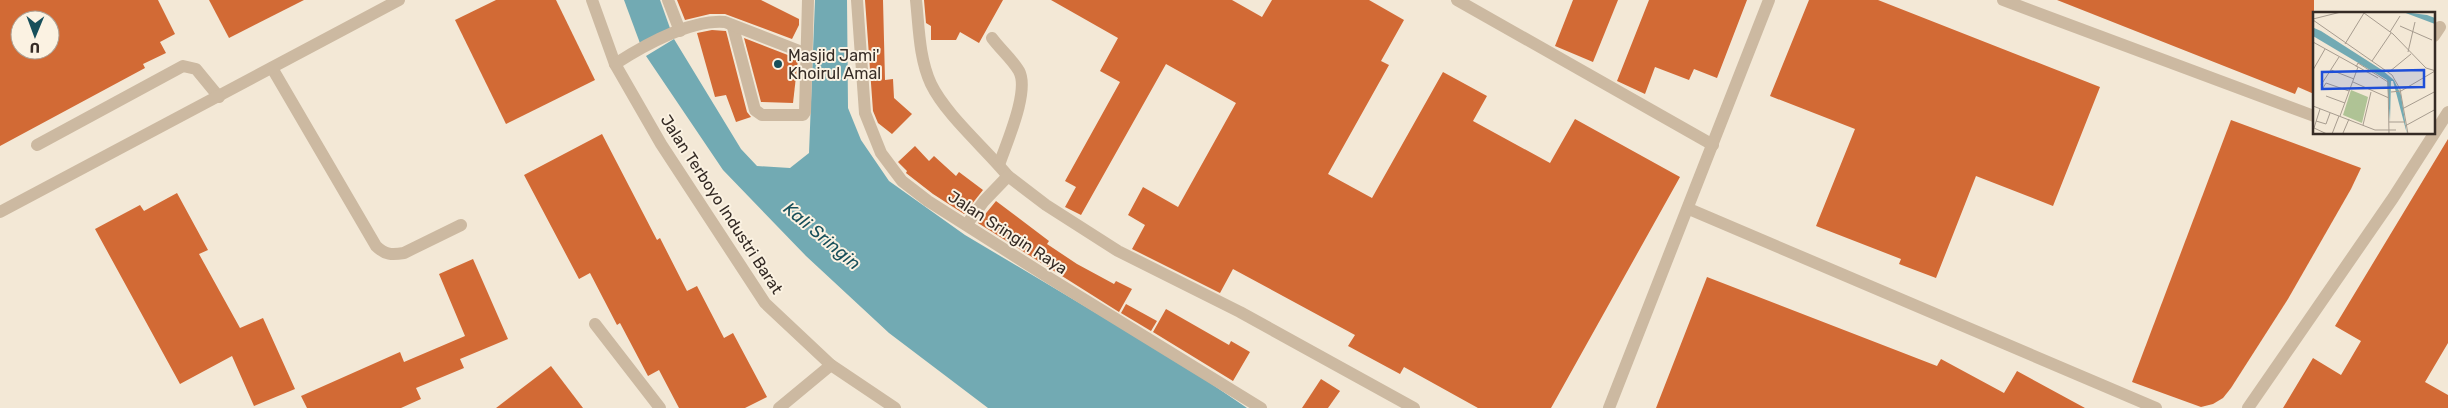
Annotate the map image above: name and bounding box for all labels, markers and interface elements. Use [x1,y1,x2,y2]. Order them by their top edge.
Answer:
north arrow [10,10,60,60]
inset map [2313,12,2436,135]
text: U [30,39,40,56]
place label: Masjid Jami' Khoirul Amal [788,46,881,83]
marker: Masjid Jami' Khoirul Amal [772,58,784,70]
street label: Jalan Terboyo Industri Barat [657,111,787,297]
street label: Jalan Sringin Raya [945,187,1071,278]
water label: Kali Sringin [779,197,865,275]

